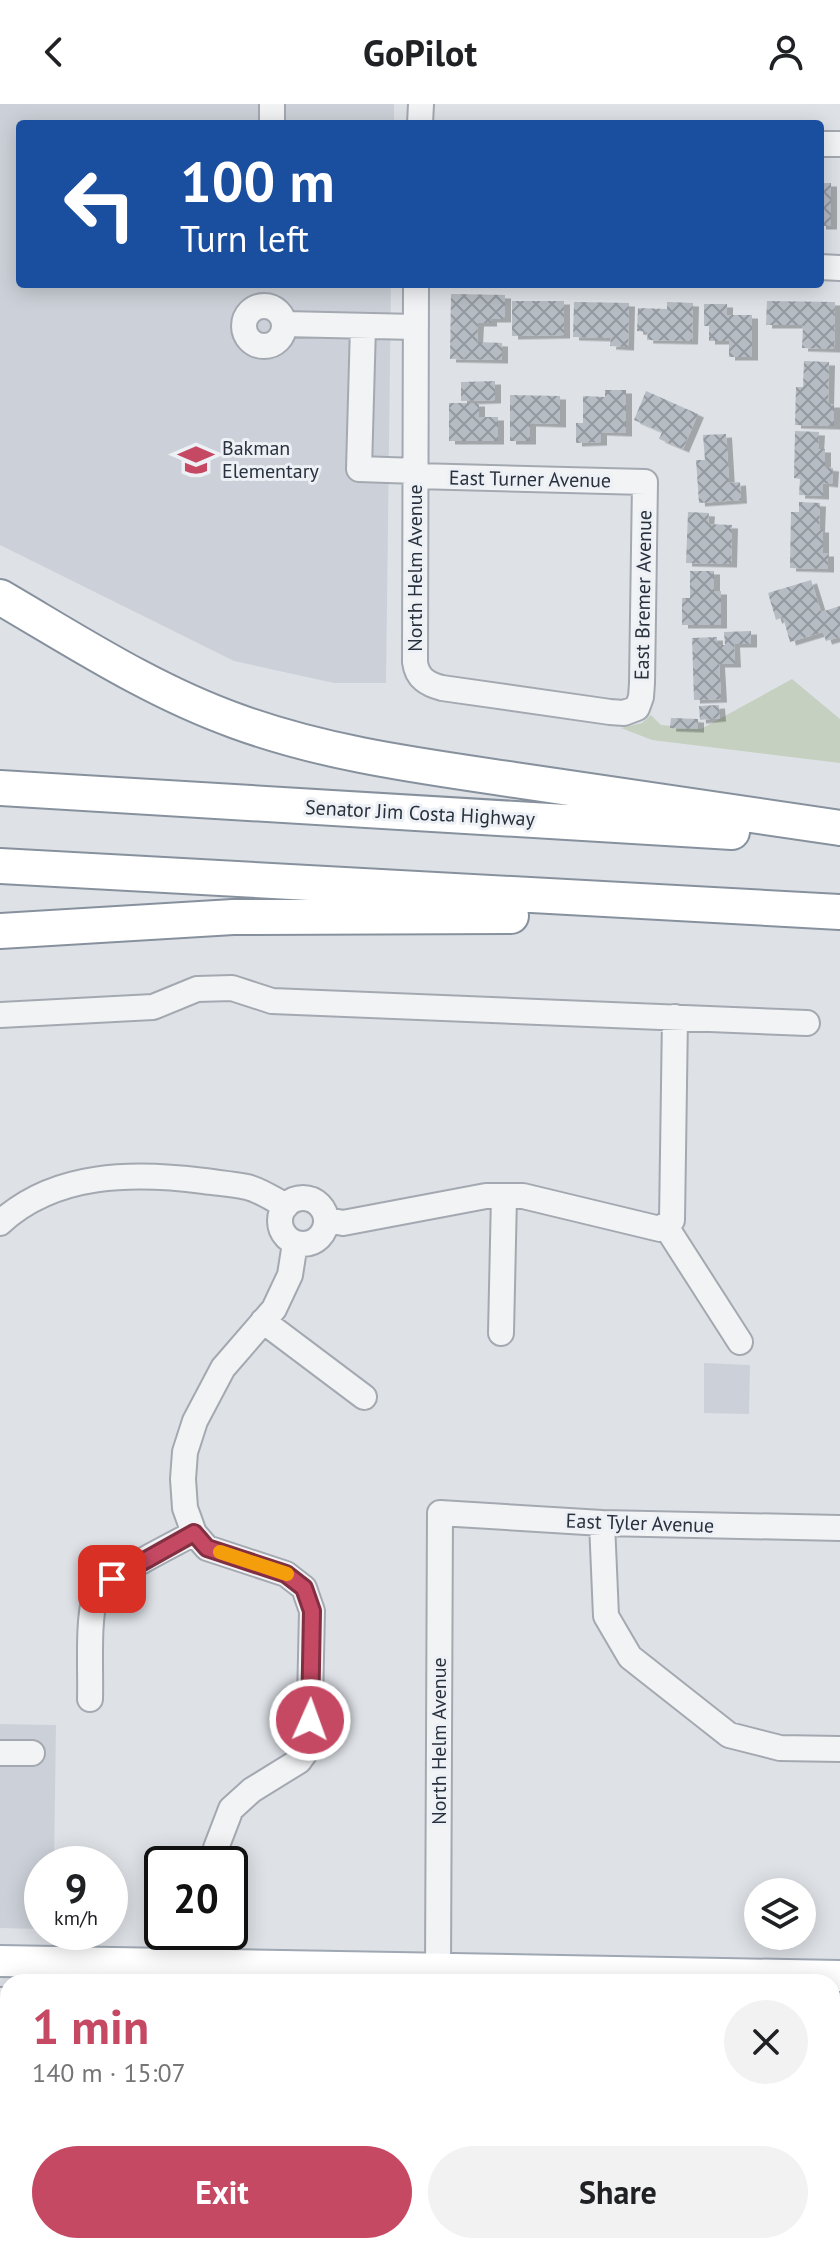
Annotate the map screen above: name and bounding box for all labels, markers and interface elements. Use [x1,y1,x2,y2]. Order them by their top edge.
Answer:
text: GoPilot [363,29,477,76]
icon: back [32,30,76,74]
icon: person [764,30,808,74]
text: 100 m [180,145,335,217]
icon: left [48,152,152,256]
text: Turn left [180,215,309,262]
place label: Bakman Elementary [222,435,320,484]
school or university icon: Bakman Elementary [177,441,215,479]
street label: East Turner Avenue [449,465,611,493]
street label: North Helm Avenue [402,484,428,652]
street label: East Bremer Avenue [629,510,657,680]
street label: Senator Jim Costa Highway [304,794,536,832]
street label: East Tyler Avenue [565,1507,715,1539]
pin [78,1545,146,1613]
icon: arrive [90,1557,134,1601]
street label: North Helm Avenue [426,1657,452,1825]
position arrow [268,1678,352,1762]
speed limit sign: 20 [144,1846,248,1950]
text: 9 [65,1862,87,1914]
map controls [744,1878,816,1950]
button: layers [744,1878,816,1950]
text: km/h [54,1905,98,1931]
text: 1 min [32,1995,149,2057]
button: close [724,2000,808,2084]
text: 140 m · 15:07 [32,2056,186,2089]
button: Exit [32,2146,412,2238]
button: Share [428,2146,808,2238]

